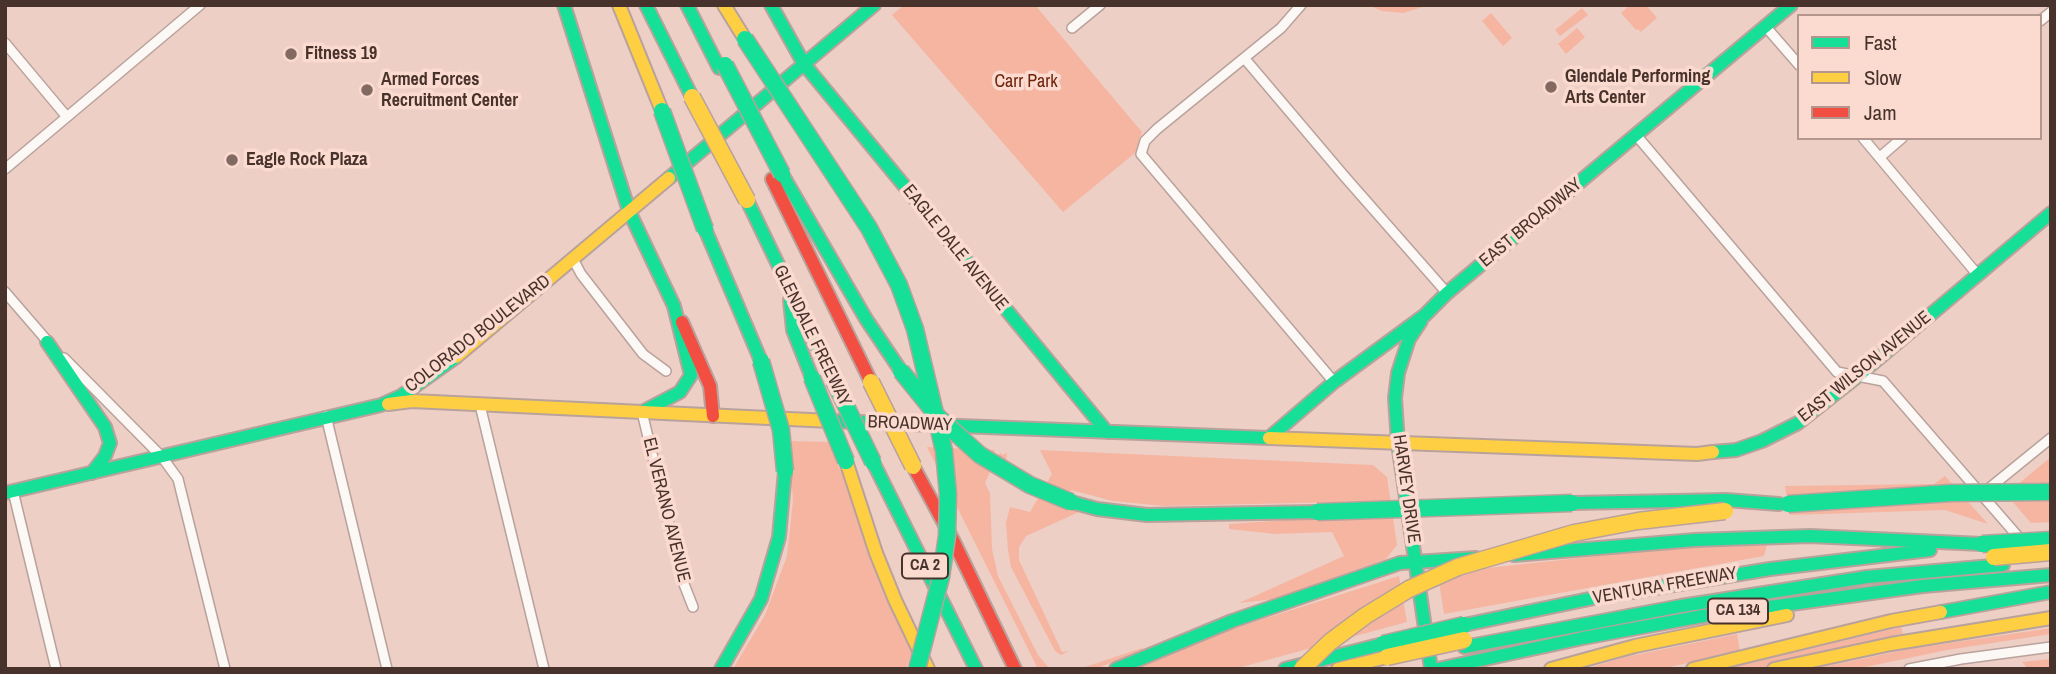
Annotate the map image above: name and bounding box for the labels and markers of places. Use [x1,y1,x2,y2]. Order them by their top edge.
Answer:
place label: Fitness 19 [305,43,377,65]
marker: Fitness 19 [283,46,299,62]
place label: Glendale Performing Arts Center [1565,66,1710,108]
place label: Armed Forces Recruitment Center [381,69,518,112]
marker: Glendale Performing Arts Center [1543,79,1559,95]
marker: Armed Forces Recruitment Center [359,82,375,98]
place label: Eagle Rock Plaza [246,149,367,171]
marker: Eagle Rock Plaza [224,152,240,168]

